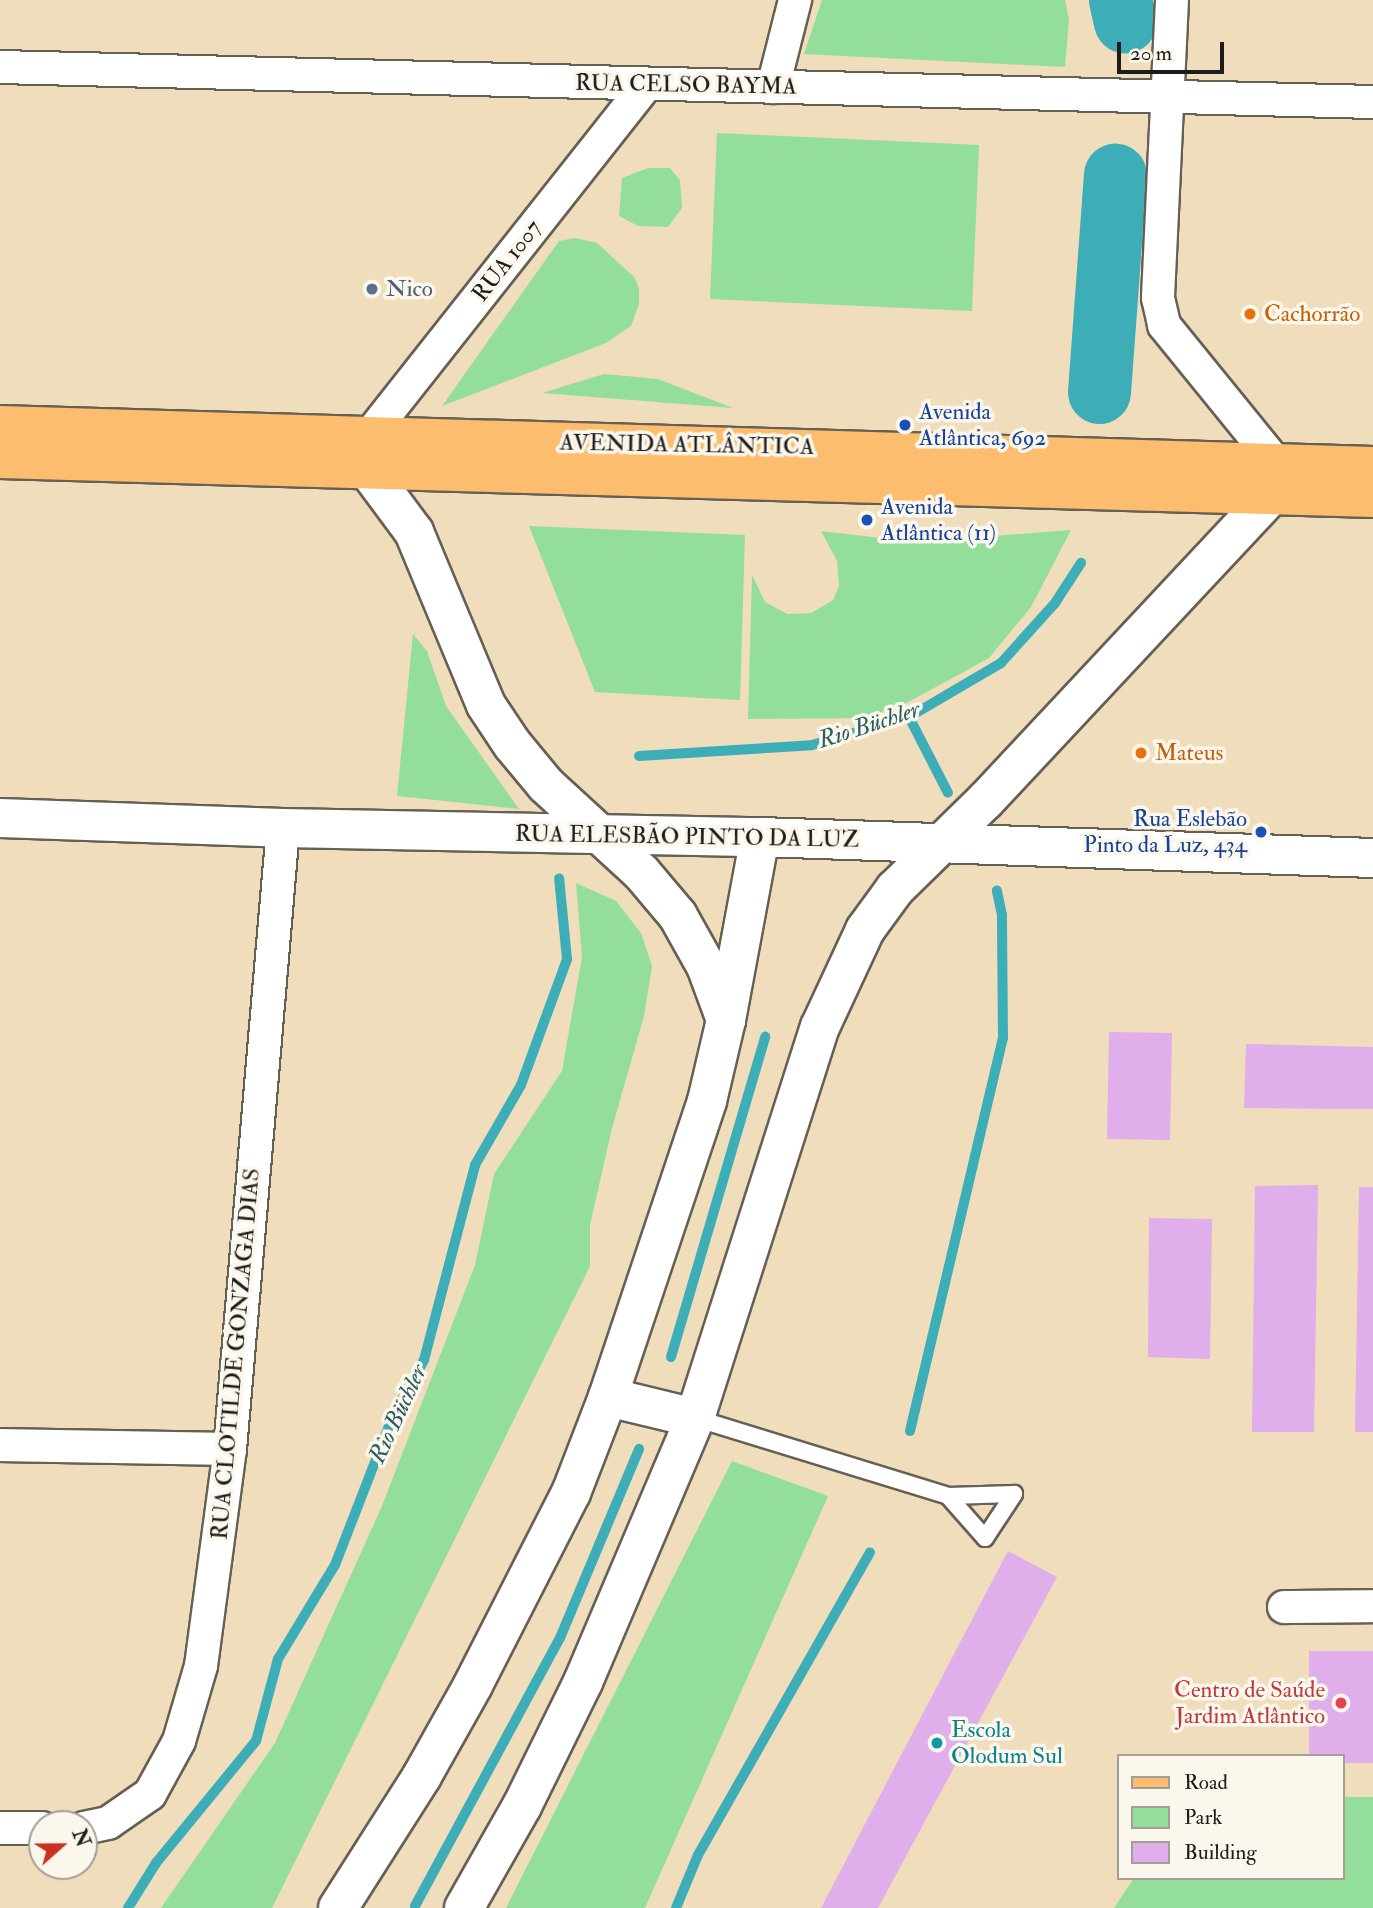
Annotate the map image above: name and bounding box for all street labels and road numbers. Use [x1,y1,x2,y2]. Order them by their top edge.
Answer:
street label: RUA CELSO BAYMA [575,69,797,101]
street label: RUA 1007 [467,215,547,307]
street label: AVENIDA ATLÂNTICA [559,429,815,461]
street label: RUA ELESBÃO PINTO DA LUZ [515,820,859,854]
street label: RUA CLOTILDE GONZAGA DIAS [206,1167,266,1541]

